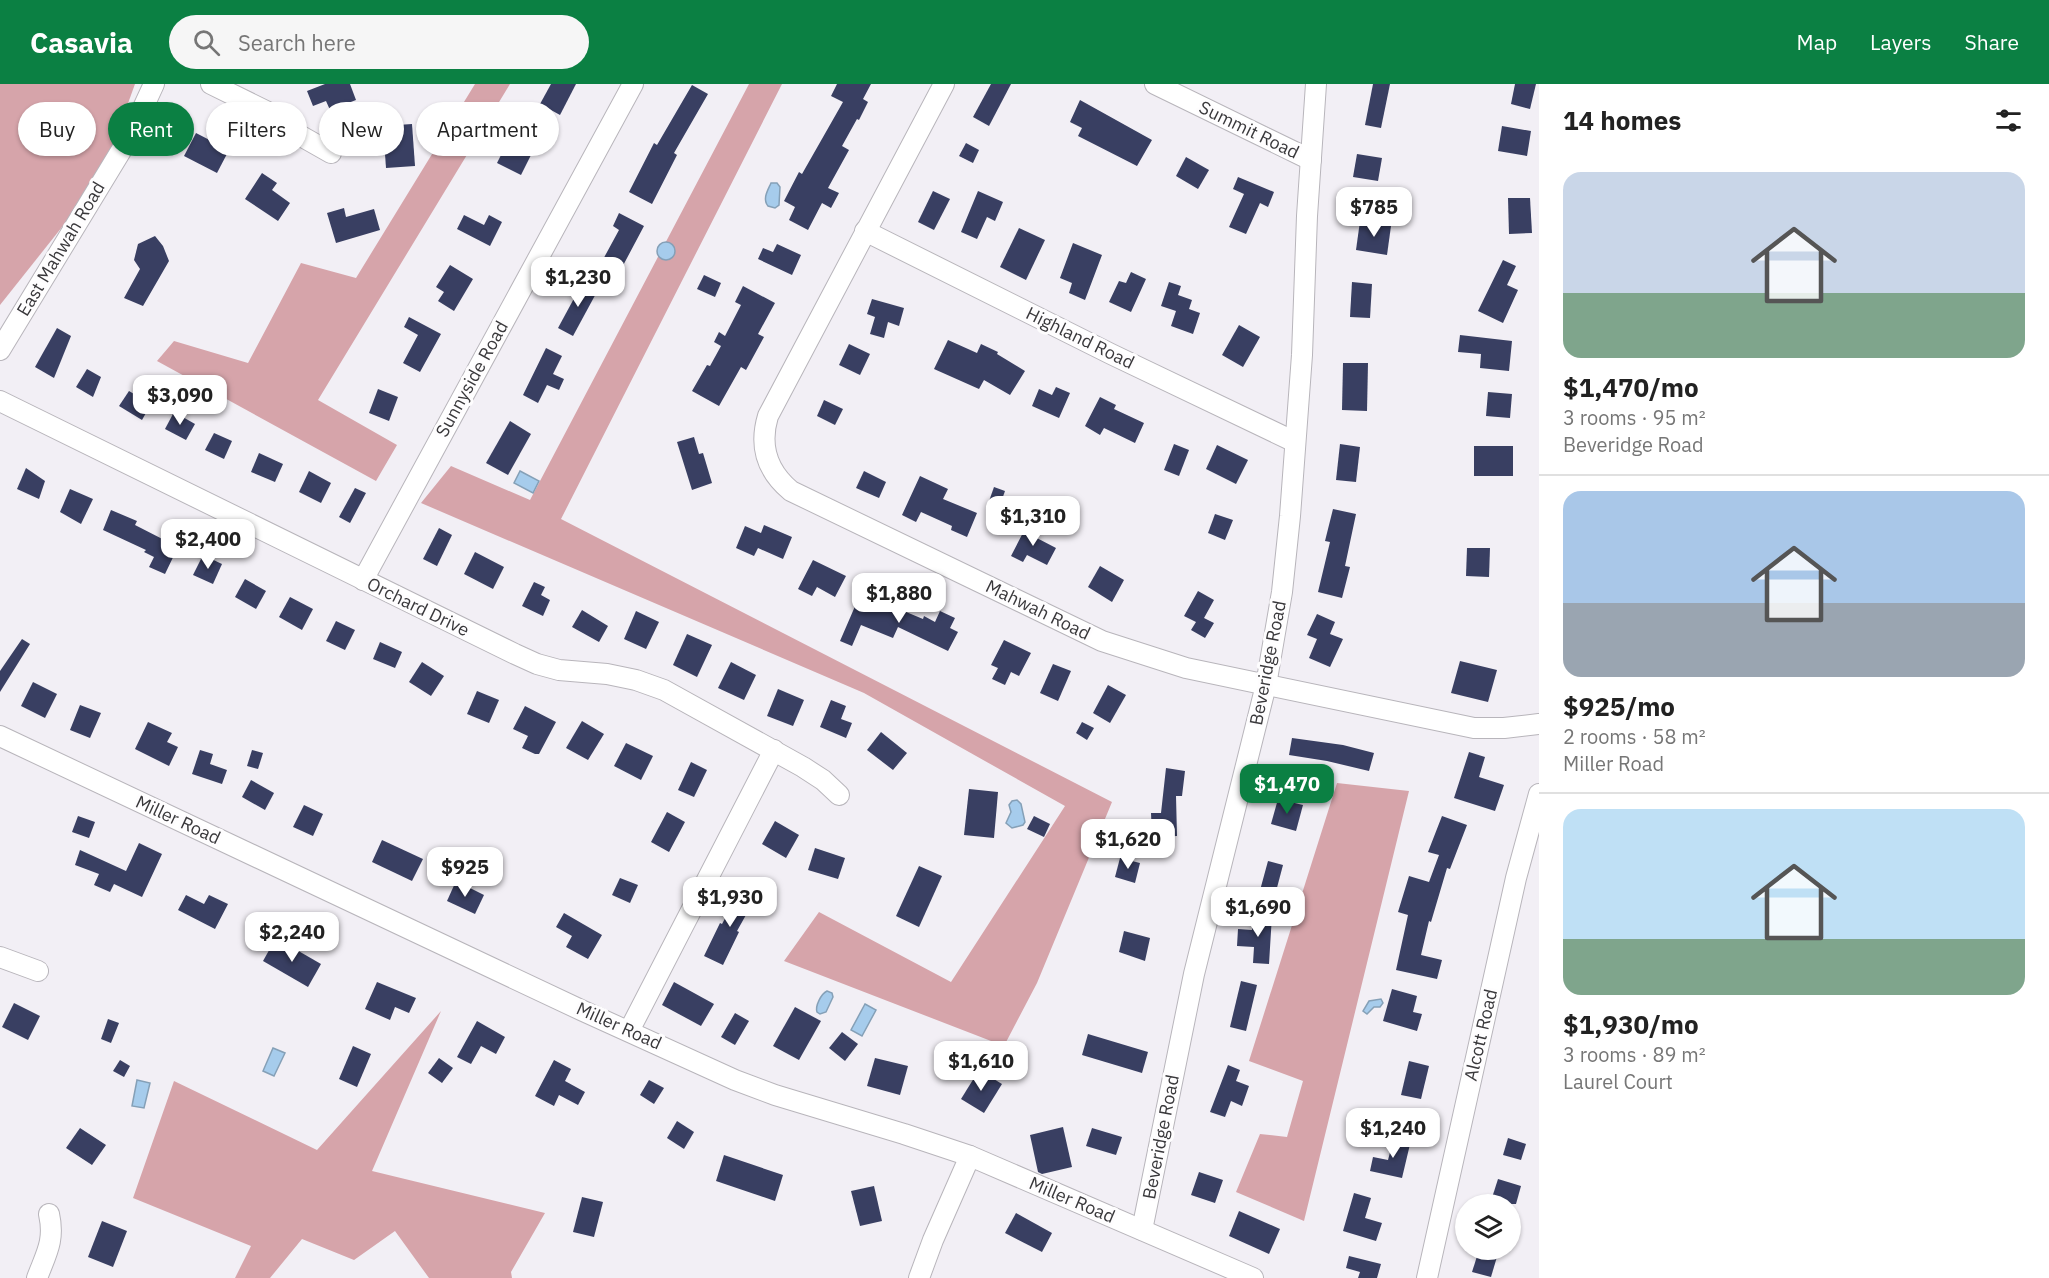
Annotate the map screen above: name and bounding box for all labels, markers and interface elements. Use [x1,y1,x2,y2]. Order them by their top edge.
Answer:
search box [169,15,589,69]
text: Casavia [30,24,133,61]
icon: search [190,26,223,59]
text: Search here [238,28,356,57]
text: Map [1797,28,1837,56]
text: Layers [1870,28,1932,56]
text: Share [1965,28,2019,56]
street label: Summit Road [1195,95,1303,164]
chip: Buy [18,102,96,156]
chip: Rent [108,102,194,156]
chip: Filters [206,102,307,156]
chip: New [319,102,404,156]
chip: Apartment [416,102,559,156]
text: 14 homes [1563,103,1681,137]
icon: filters [1992,104,2025,137]
street label: East Mahwah Road [11,177,110,320]
pin: $785 [1338,187,1410,238]
text: $785 [1350,193,1398,220]
icon: home [1740,211,1848,319]
pin: $1,230 [529,257,627,308]
text: $1,230 [545,263,611,290]
street label: Highland Road [1022,301,1138,374]
street label: Sunnyside Road [430,317,513,441]
text: $1,470/mo [1563,370,1699,404]
pin: $3,090 [131,375,229,426]
text: $3,090 [147,381,213,408]
text: 3 rooms · 95 m² [1563,404,1706,431]
text: Beveridge Road [1563,431,1704,458]
pin: $1,310 [984,496,1082,547]
text: $1,310 [1000,502,1066,529]
pin: $2,400 [159,519,257,570]
text: $2,400 [175,525,241,552]
icon: home [1740,530,1848,638]
street label: Orchard Drive [363,572,473,641]
pin: $1,880 [850,573,948,624]
street label: Mahwah Road [982,574,1094,645]
text: $1,880 [866,579,932,606]
street label: Beveridge Road [1244,599,1291,727]
text: $925/mo [1563,689,1675,723]
text: 2 rooms · 58 m² [1563,723,1706,750]
text: Miller Road [1563,750,1664,777]
pin: $1,470 [1238,764,1336,815]
text: $1,470 [1254,770,1320,797]
street label: Miller Road [132,790,224,849]
pin: $1,620 [1079,819,1177,870]
text: $1,620 [1095,825,1161,852]
pin: $925 [429,847,501,898]
icon: home [1740,848,1848,956]
text: $925 [441,853,489,880]
pin: $1,930 [681,877,779,928]
text: $1,930 [697,883,763,910]
pin: $1,690 [1209,887,1307,938]
text: $1,690 [1225,893,1291,920]
pin: $2,240 [243,912,341,963]
text: $2,240 [259,918,325,945]
street label: Alcott Road [1459,987,1502,1083]
street label: Miller Road [573,997,665,1055]
text: $1,930/mo [1563,1007,1699,1041]
pin: $1,610 [932,1041,1030,1092]
text: 3 rooms · 89 m² [1563,1041,1706,1068]
text: $1,610 [948,1047,1014,1074]
text: Laurel Court [1563,1068,1673,1095]
street label: Beveridge Road [1137,1073,1184,1201]
pin: $1,240 [1344,1108,1442,1159]
text: $1,240 [1360,1114,1426,1141]
street label: Miller Road [1026,1171,1119,1228]
map controls [1455,1194,1521,1260]
button: layers [1455,1194,1521,1260]

